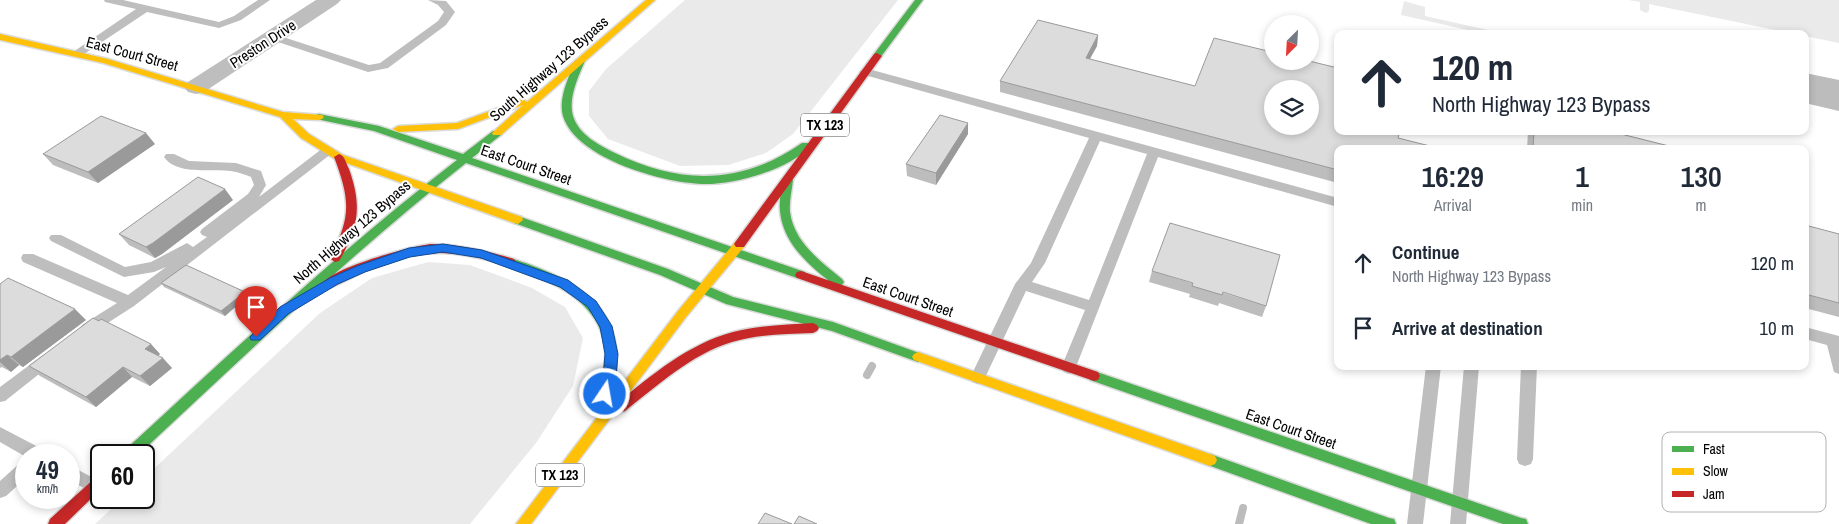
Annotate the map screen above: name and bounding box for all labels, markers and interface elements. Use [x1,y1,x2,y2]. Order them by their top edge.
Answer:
street label: South Highway 123 Bypass [485,11,613,126]
street label: Preston Drive [225,14,300,73]
north arrow [1264,15,1319,70]
map controls [1264,15,1319,135]
street label: East Court Street [84,31,181,76]
text: 120 m [1432,44,1513,91]
icon: ahead [1349,50,1414,115]
button: layers [1264,80,1319,135]
text: North Highway 123 Bypass [1432,89,1651,119]
road number: TX 123 [801,114,849,136]
street label: East Court Street [478,139,575,190]
text: 16:29 [1421,156,1484,196]
text: 1 [1575,156,1589,196]
text: 130 [1681,156,1722,196]
street label: North Highway 123 Bypass [289,175,415,288]
text: Arrival [1434,194,1472,216]
text: min [1571,194,1593,216]
text: m [1696,194,1707,216]
text: Continue [1392,239,1460,265]
icon: ahead [1349,249,1377,277]
text: 120 m [1751,250,1794,276]
text: North Highway 123 Bypass [1392,265,1551,287]
street label: East Court Street [860,271,957,322]
pin [235,286,277,337]
icon: arrive [242,293,270,321]
icon: arrive [1349,314,1377,342]
text: Arrive at destination [1392,315,1543,341]
text: 10 m [1759,315,1794,341]
position arrow [578,367,630,419]
street label: East Court Street [1243,403,1340,454]
legend [1662,432,1826,512]
text: Fast [1703,440,1725,458]
speed limit sign: 60 [90,444,155,509]
text: 49 [36,453,59,487]
text: Slow [1703,462,1729,480]
road number: TX 123 [536,464,584,486]
text: km/h [37,481,58,497]
text: Jam [1703,485,1725,503]

